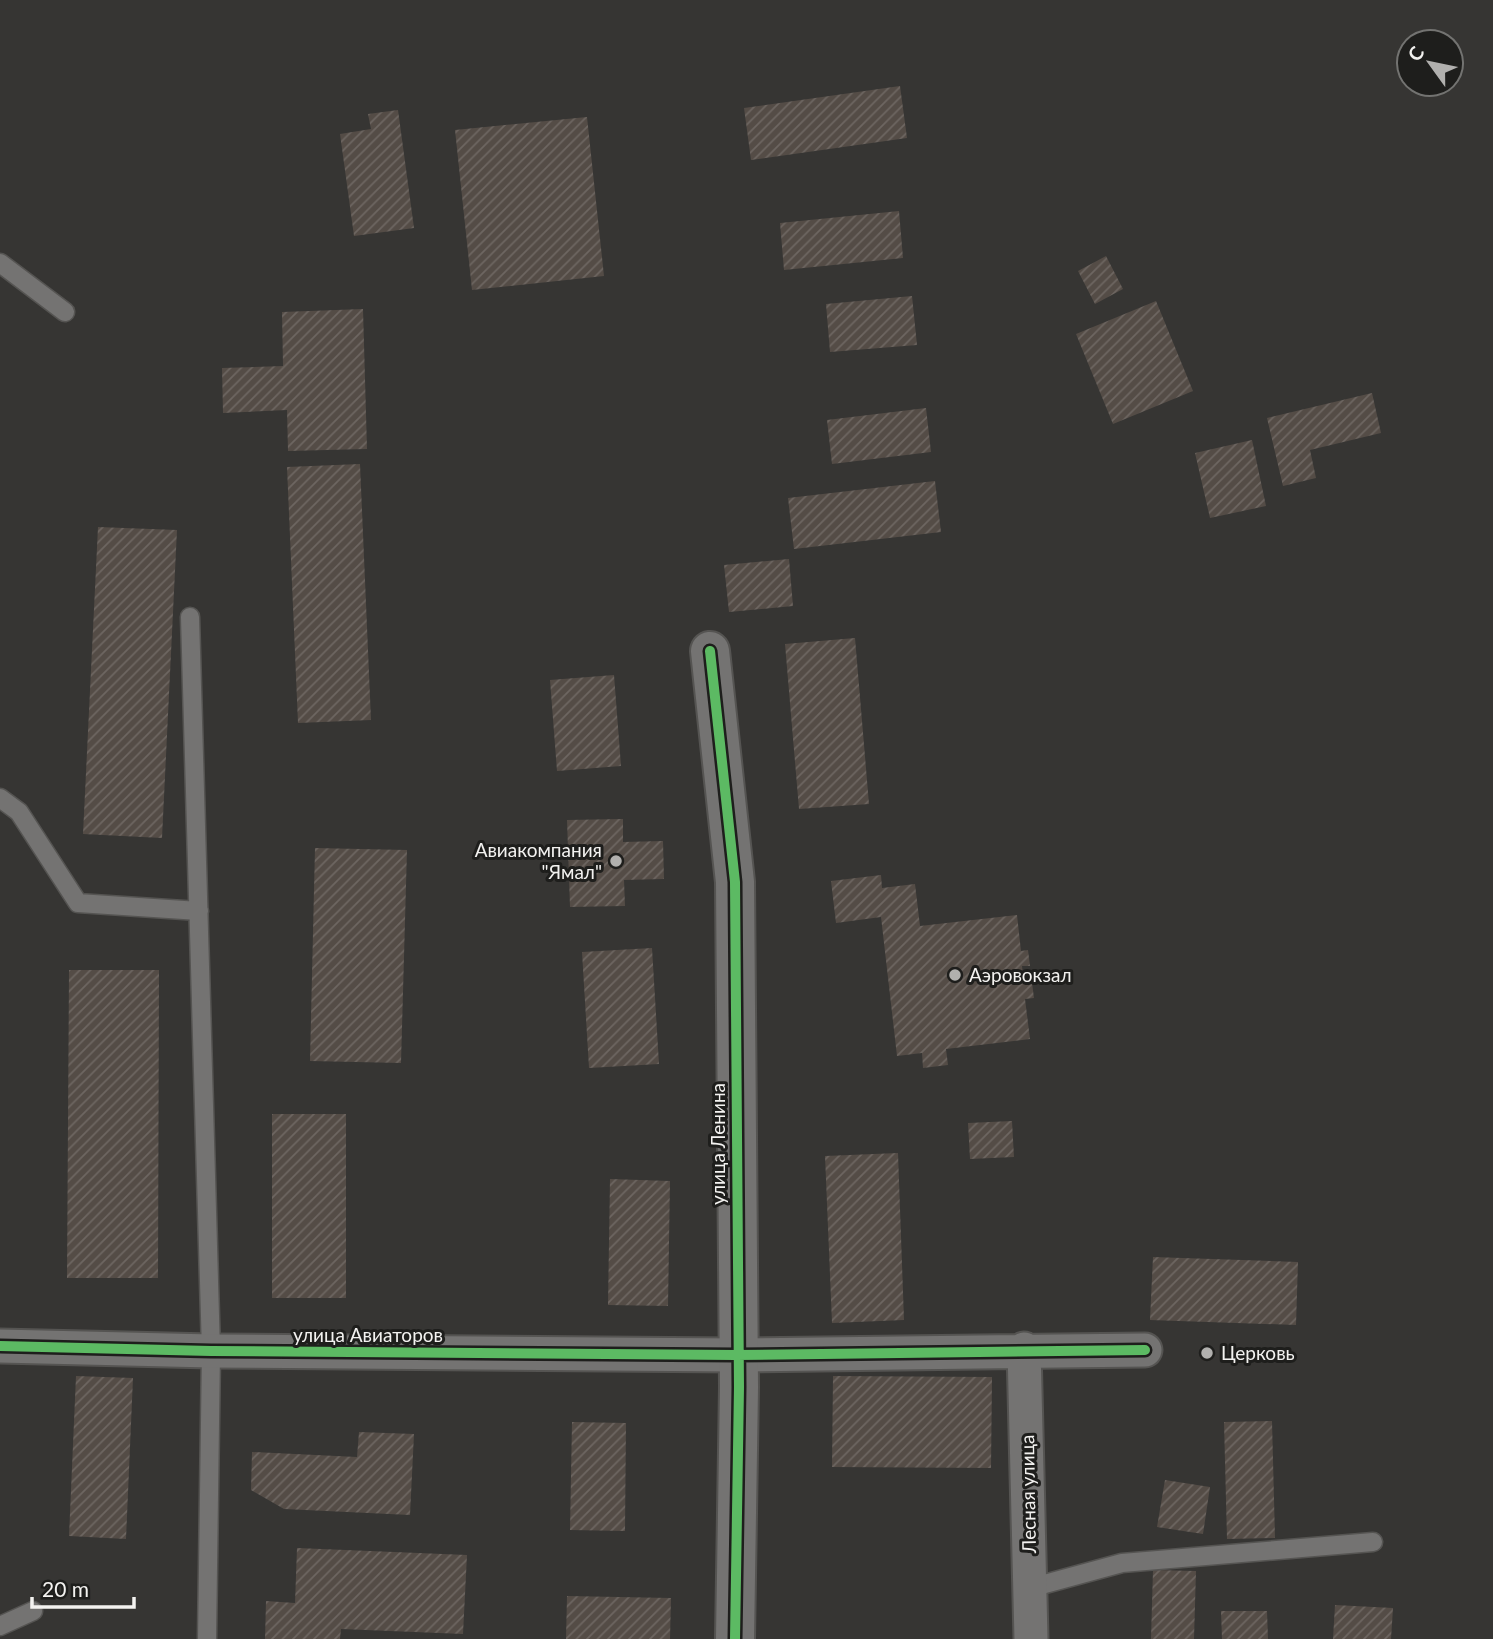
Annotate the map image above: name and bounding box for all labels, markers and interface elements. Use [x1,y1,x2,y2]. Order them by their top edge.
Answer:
north arrow [1395,28,1465,98]
text: С [1402,42,1429,65]
place label: Авиакомпания "Ямал" [475,838,602,883]
marker: Авиакомпания "Ямал" [608,853,624,869]
place label: Аэровокзал [969,963,1072,986]
marker: Аэровокзал [947,967,963,983]
street label: улица Ленина [706,1083,729,1205]
street label: улица Авиаторов [293,1323,443,1346]
place label: Церковь [1221,1341,1295,1364]
marker: Церковь [1199,1345,1215,1361]
street label: Лесная улица [1015,1434,1040,1555]
scale bar [32,1566,133,1610]
text: 20 m [42,1576,89,1601]

